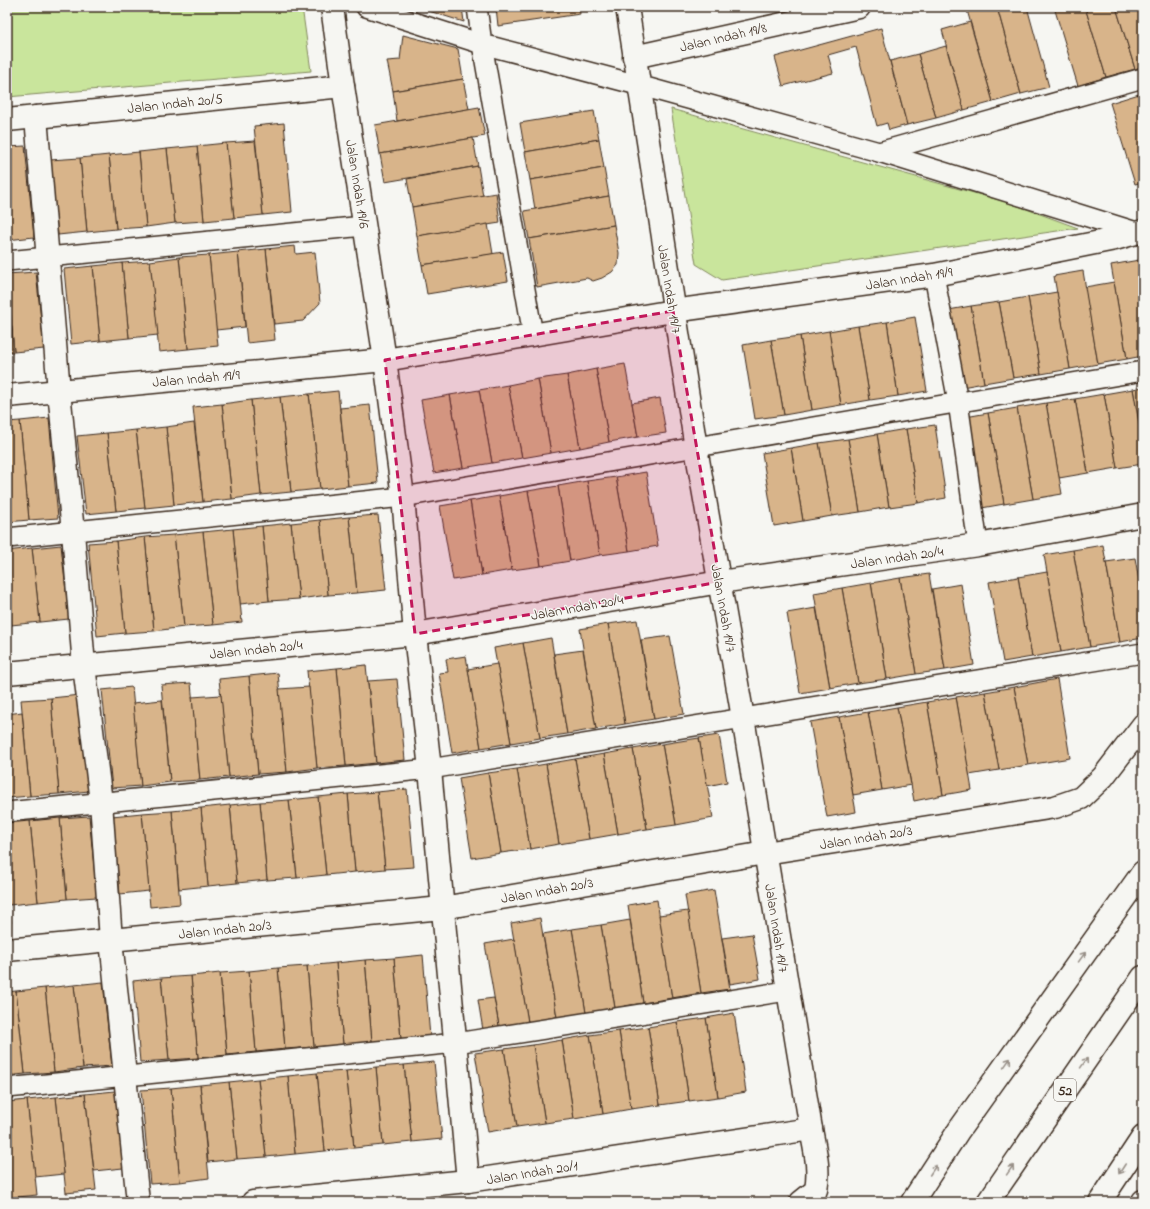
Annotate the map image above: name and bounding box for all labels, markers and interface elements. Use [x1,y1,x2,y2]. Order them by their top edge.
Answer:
street label: Jalan Indah 19/8 [678,18,769,59]
street label: Jalan Indah 20/5 [126,89,224,120]
street label: Jalan Indah 19/6 [339,138,374,230]
street label: Jalan Indah 19/7 [651,244,686,335]
street label: Jalan Indah 19/9 [864,262,955,297]
street label: Jalan Indah 19/9 [152,365,242,394]
street label: Jalan Indah 20/4 [849,542,945,575]
street label: Jalan Indah 19/7 [704,562,741,654]
street label: Jalan Indah 20/4 [529,590,625,627]
street label: Jalan Indah 20/4 [209,635,304,666]
street label: Jalan Indah 20/3 [818,821,914,856]
street label: Jalan Indah 20/3 [499,873,595,910]
street label: Jalan Indah 19/7 [758,883,793,974]
street label: Jalan Indah 20/3 [178,915,273,946]
one-way arrow [1078,951,1086,962]
one-way arrow [1003,1057,1011,1068]
one-way arrow [1080,1058,1088,1069]
road number: 52 [1054,1079,1076,1101]
street label: Jalan Indah 20/1 [485,1156,580,1191]
one-way arrow [929,1164,937,1175]
one-way arrow [1117,1164,1126,1175]
one-way arrow [1006,1165,1014,1176]

